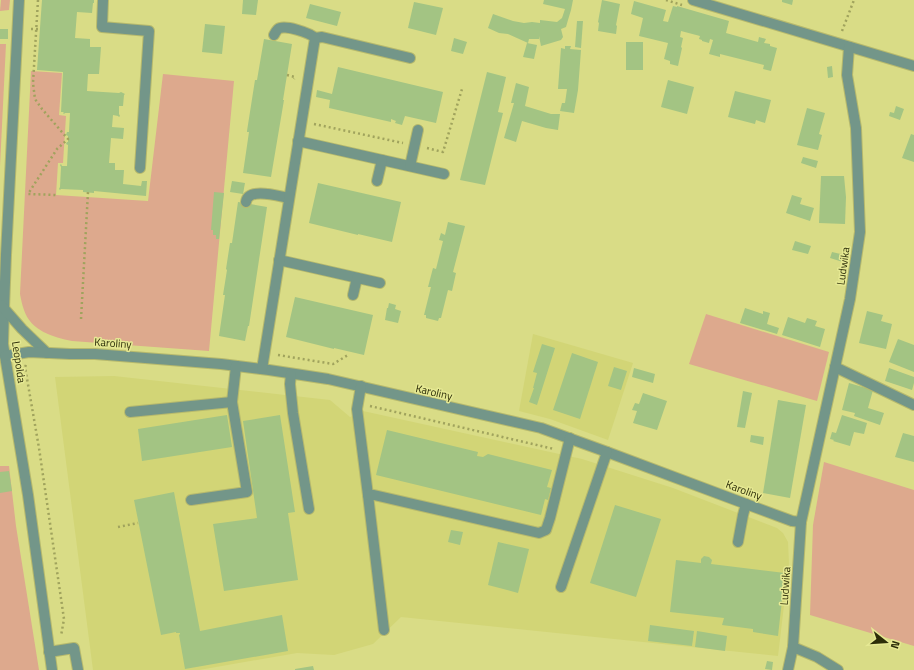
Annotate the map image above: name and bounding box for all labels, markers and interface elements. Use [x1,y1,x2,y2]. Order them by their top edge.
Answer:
street label: Ludwika [832,245,854,286]
street label: Karoliny [94,334,133,352]
street label: Leopolda [8,340,30,384]
street label: Karoliny [414,380,455,404]
street label: Karoliny [724,476,765,504]
street label: Ludwika [776,566,794,606]
north arrow [866,622,906,662]
text: N [887,639,904,651]

